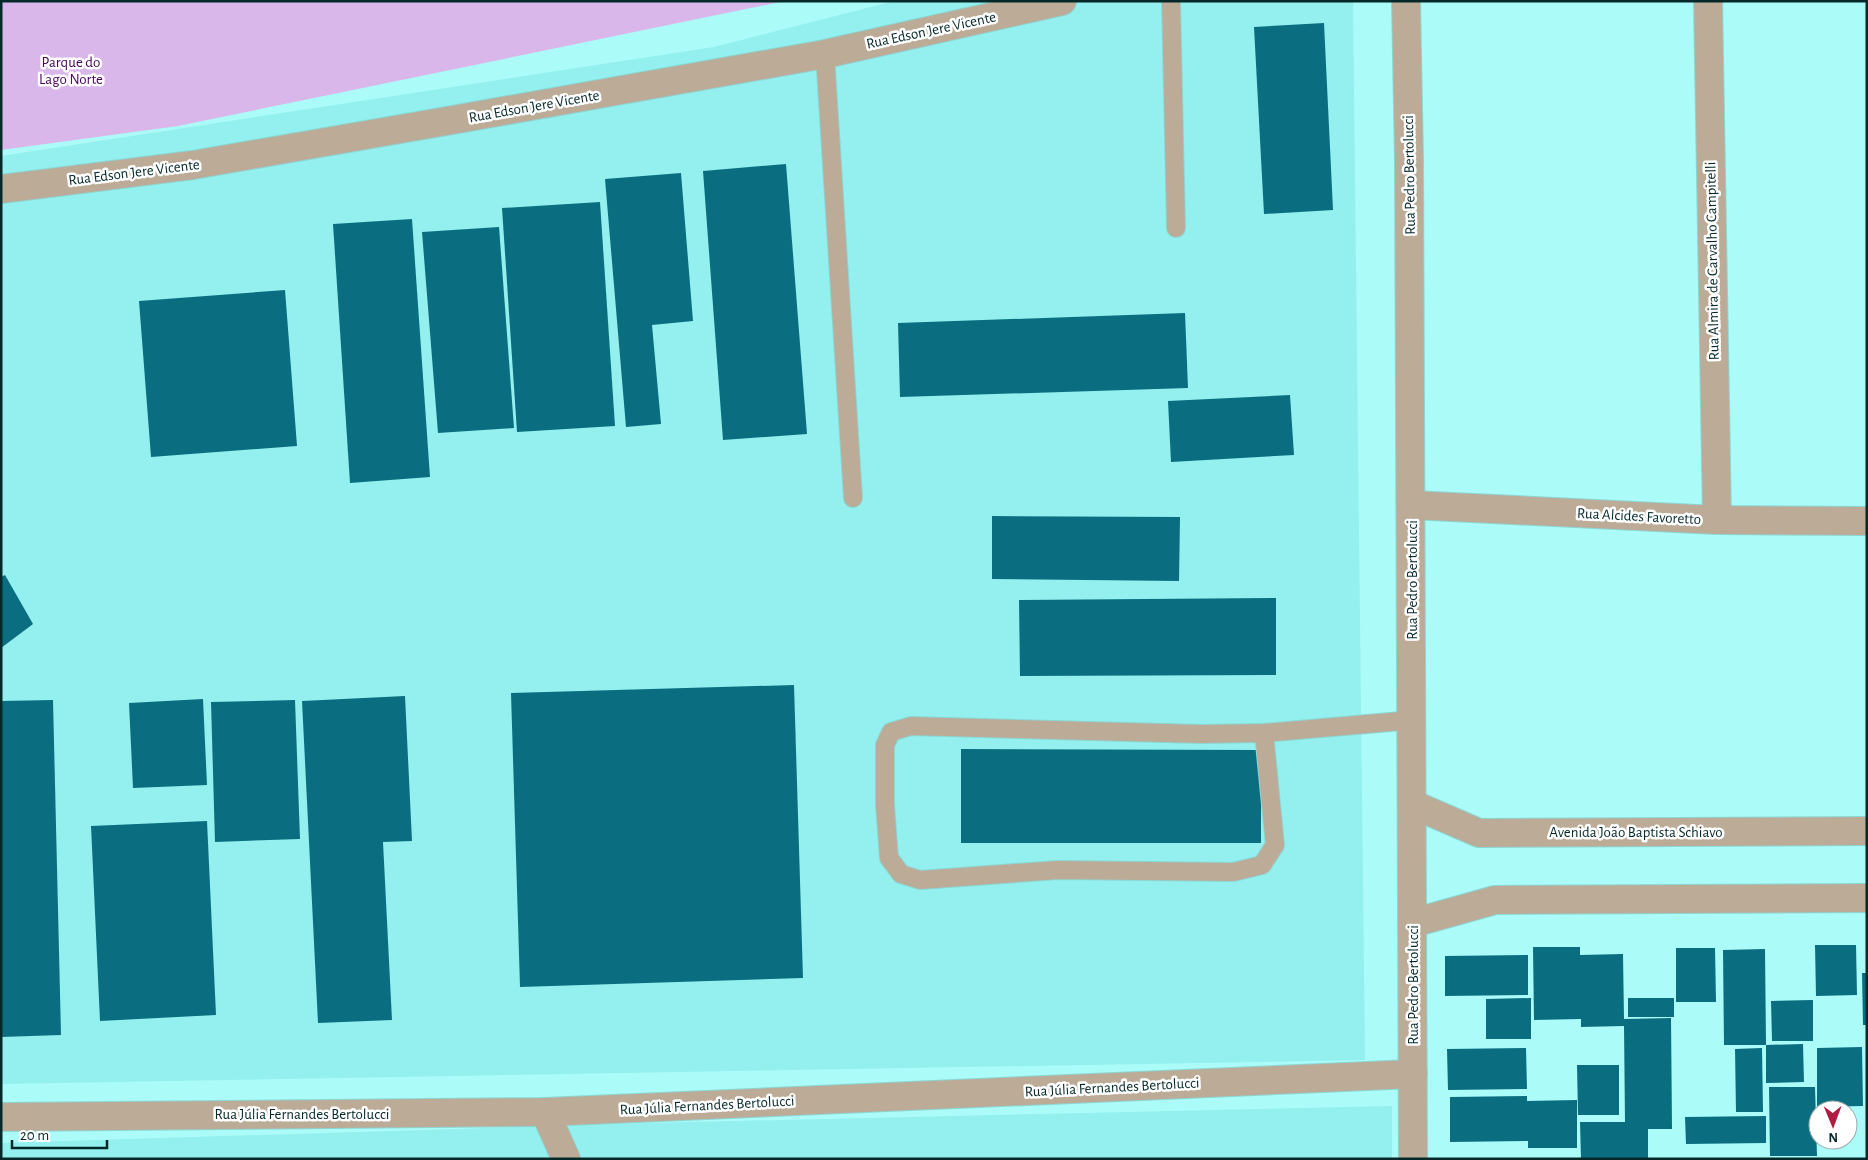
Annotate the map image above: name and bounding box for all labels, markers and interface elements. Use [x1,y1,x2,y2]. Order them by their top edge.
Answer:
street label: Rua Edson Jere Vicente [865,9,997,52]
park label: Parque do Lago Norte [39,55,103,87]
street label: Rua Edson Jere Vicente [468,88,601,125]
street label: Rua Pedro Bertolucci [1401,115,1418,235]
street label: Rua Edson Jere Vicente [68,157,201,188]
street label: Rua Almira de Carvalho Campitelli [1703,162,1722,360]
street label: Rua Alcides Favoretto [1577,506,1701,527]
street label: Rua Pedro Bertolucci [1405,520,1420,640]
street label: Avenida João Baptista Schiavo [1549,825,1723,840]
street label: Rua Pedro Bertolucci [1406,925,1421,1045]
street label: Rua Júlia Fernandes Bertolucci [1024,1075,1200,1100]
street label: Rua Júlia Fernandes Bertolucci [619,1093,795,1118]
north arrow [1808,1100,1858,1150]
street label: Rua Júlia Fernandes Bertolucci [215,1107,389,1122]
scale bar [12,1118,108,1150]
text: 20 m [20,1128,49,1143]
text: N [1828,1130,1838,1144]

